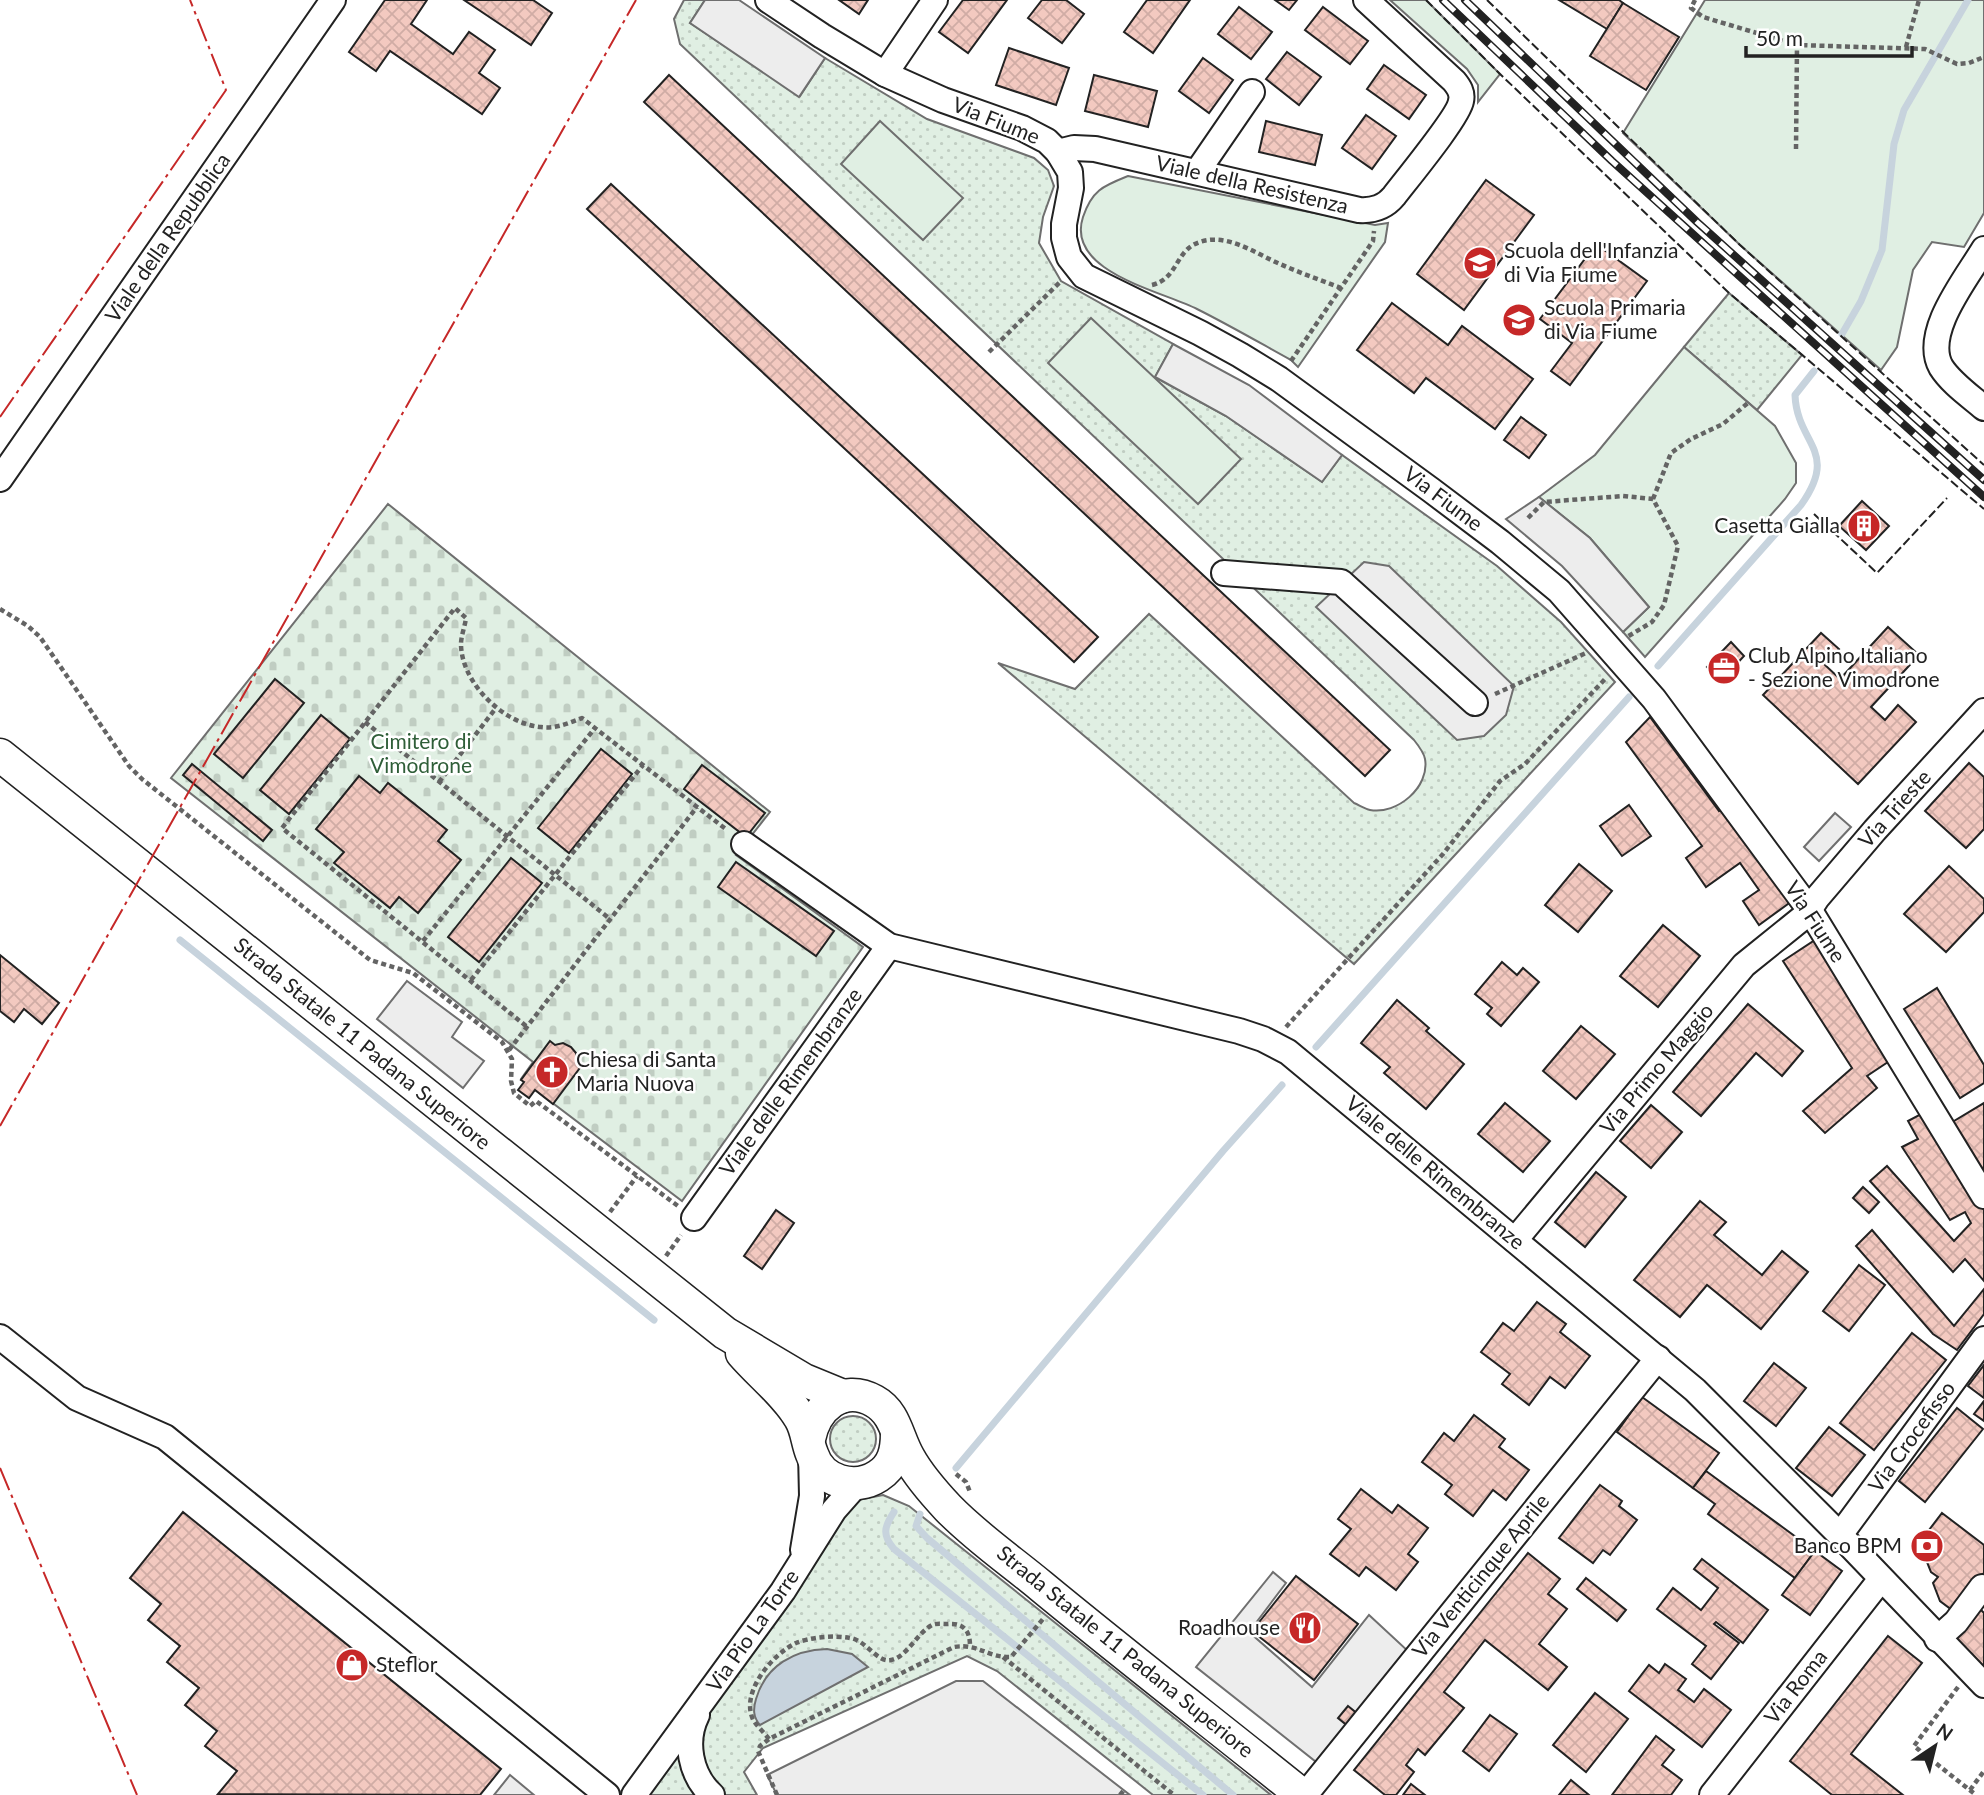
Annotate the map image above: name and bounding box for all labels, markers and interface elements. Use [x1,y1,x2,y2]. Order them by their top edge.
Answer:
scale bar [1746,14,1912,58]
text: 50 m [1756,25,1803,50]
street label: Via Fiume [949,91,1044,148]
street label: Viale della Repubblica [99,148,235,327]
street label: Viale della Resistenza [1154,149,1351,218]
place label: Scuola dell'Infanzia di Via Fiume [1504,237,1678,286]
school or university icon: Scuola dell'Infanzia di Via Fiume [1461,244,1499,282]
place label: Scuola Primaria di Via Fiume [1544,294,1686,343]
school or university icon: Scuola Primaria di Via Fiume [1500,301,1538,339]
street label: Via Fiume [1400,460,1488,535]
building icon: Casetta Gialla [1845,507,1883,545]
place label: Casetta Gialla [1714,512,1840,537]
place label: Club Alpino Italiano - Sezione Vimodrone [1748,642,1940,691]
office icon: Club Alpino Italiano - Sezione Vimodrone [1705,649,1743,687]
park label: Cimitero di Vimodrone [370,728,472,777]
street label: Via Trieste [1852,764,1935,852]
street label: Via Fiume [1781,876,1852,967]
street label: Strada Statale 11 Padana Superiore [230,932,496,1154]
street label: Viale delle Rimembranze [713,982,866,1180]
street label: Via Primo Maggio [1594,997,1718,1139]
place label: Chiesa di Santa Maria Nuova [576,1046,716,1095]
church icon: Chiesa di Santa Maria Nuova [533,1053,571,1091]
street label: Viale delle Rimembranze [1341,1090,1530,1254]
street label: Via Crocefisso [1862,1376,1959,1496]
street label: Via Venticinque Aprile [1406,1488,1554,1662]
bank icon: Banco BPM [1908,1527,1946,1565]
place label: Banco BPM [1794,1532,1902,1557]
street label: Strada Statale 11 Padana Superiore [993,1540,1259,1762]
street label: Via Pio La Torre [700,1564,803,1696]
restaurant icon: Roadhouse [1286,1609,1324,1647]
place label: Roadhouse [1178,1614,1280,1639]
street label: Via Roma [1758,1644,1832,1728]
shop icon: Steflor [333,1646,371,1684]
place label: Steflor [376,1651,438,1676]
north arrow [1900,1711,1970,1781]
text: N [1932,1718,1958,1745]

